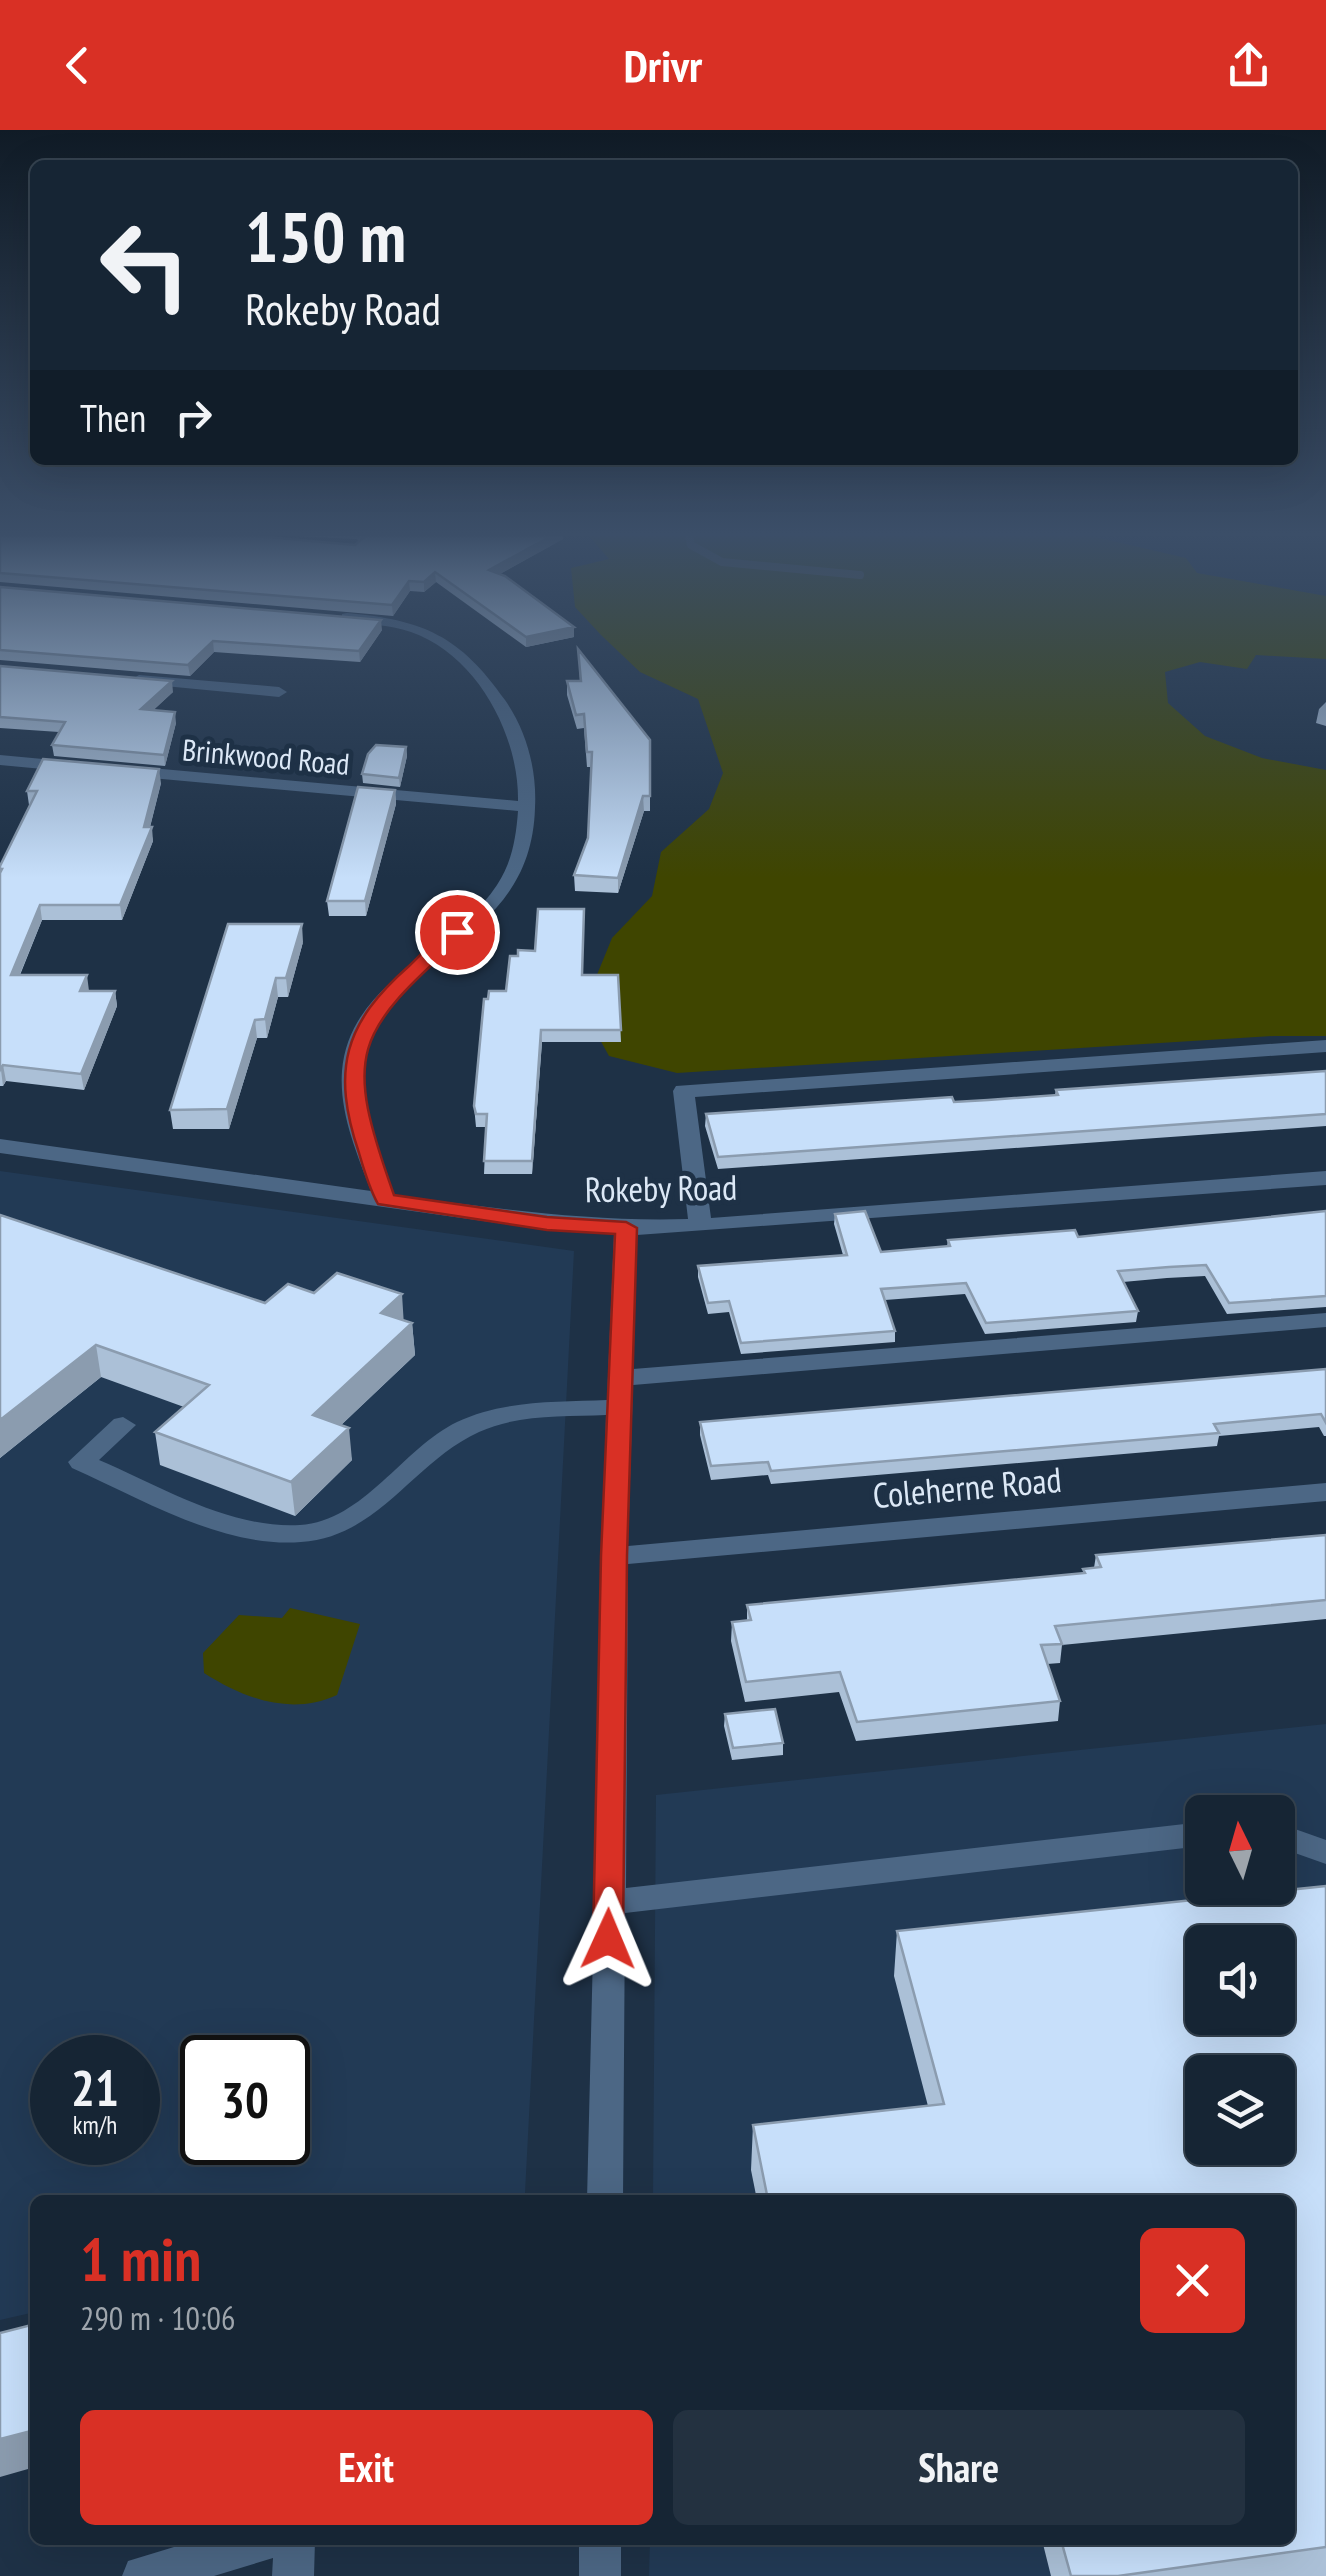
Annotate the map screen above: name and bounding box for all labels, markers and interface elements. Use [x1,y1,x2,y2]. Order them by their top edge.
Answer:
text: Drivr [624,36,702,94]
icon: back [50,38,105,93]
icon: share [1221,38,1276,93]
text: 150 m [245,191,406,281]
icon: left [80,200,210,330]
text: Rokeby Road [245,279,441,337]
icon: right [166,390,221,445]
text: Then [80,393,146,442]
street label: Brinkwood Road [181,729,351,783]
pin [415,890,500,975]
icon: arrive [430,905,485,960]
street label: Rokeby Road [584,1164,738,1212]
street label: Coleherne Road [871,1456,1063,1518]
north arrow [1185,1795,1295,1905]
map controls [1185,1795,1295,2165]
position arrow [556,1887,660,1991]
button: sound [1185,1925,1295,2035]
speed limit sign: 30 [180,2035,310,2165]
text: 21 [71,2055,119,2120]
button: layers [1185,2055,1295,2165]
text: km/h [73,2109,117,2141]
text: 1 min [80,2220,201,2298]
button: close [1140,2228,1245,2333]
text: 290 m · 10:06 [80,2297,235,2339]
button: Exit [80,2410,653,2525]
button: Share [673,2410,1245,2525]

